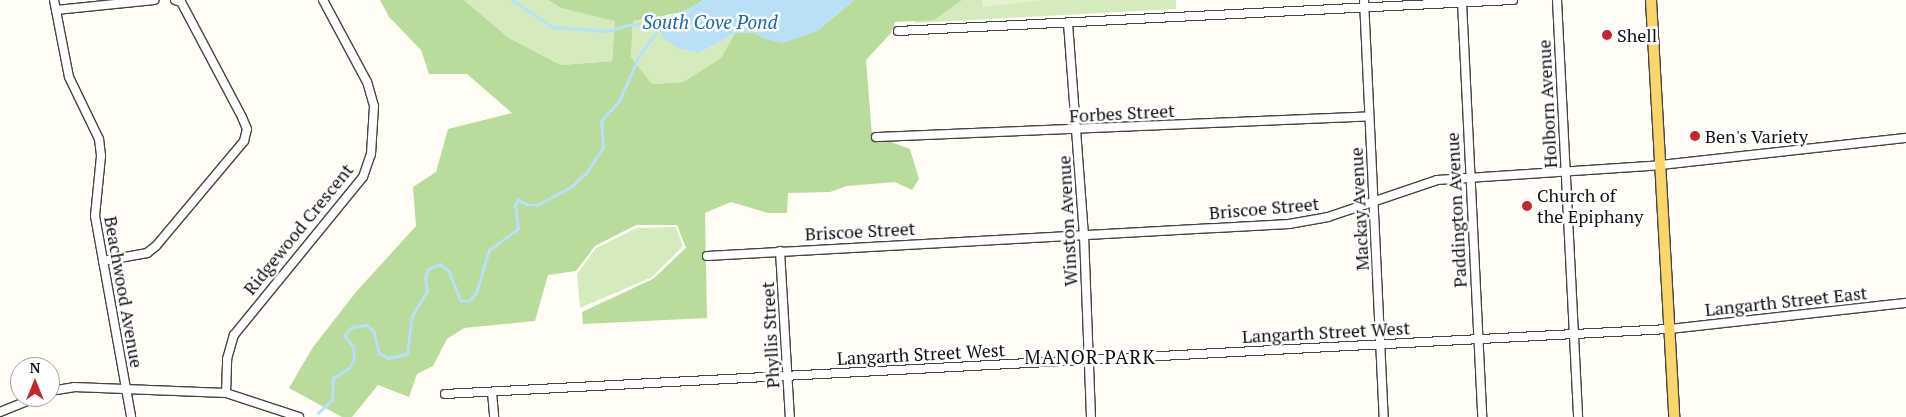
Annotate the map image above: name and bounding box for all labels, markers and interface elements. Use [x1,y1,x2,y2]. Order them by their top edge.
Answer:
water label: South Cove Pond [642,11,778,33]
place label: Shell [1617,24,1657,46]
marker: Shell [1601,29,1613,41]
street label: Holborn Avenue [1533,39,1561,169]
street label: Forbes Street [1069,99,1175,127]
place label: Ben's Variety [1705,125,1809,147]
marker: Ben's Variety [1689,130,1701,142]
street label: Paddington Avenue [1441,132,1471,288]
street label: Mackay Avenue [1345,147,1373,271]
street label: Winston Avenue [1053,155,1081,287]
street label: Ridgewood Crescent [239,159,357,299]
place label: Church of the Epiphany [1537,185,1643,228]
street label: Briscoe Street [1208,192,1320,224]
marker: Church of the Epiphany [1521,200,1533,212]
street label: Beachwood Avenue [100,214,148,370]
street label: Briscoe Street [804,217,916,245]
street label: Phyllis Street [756,281,784,389]
street label: Langarth Street East [1704,282,1868,320]
street label: Langarth Street West [1241,317,1411,347]
street label: Langarth Street West [836,339,1006,369]
district label: MANOR PARK [1023,346,1157,368]
north arrow [10,357,60,407]
text: N [30,358,40,377]

